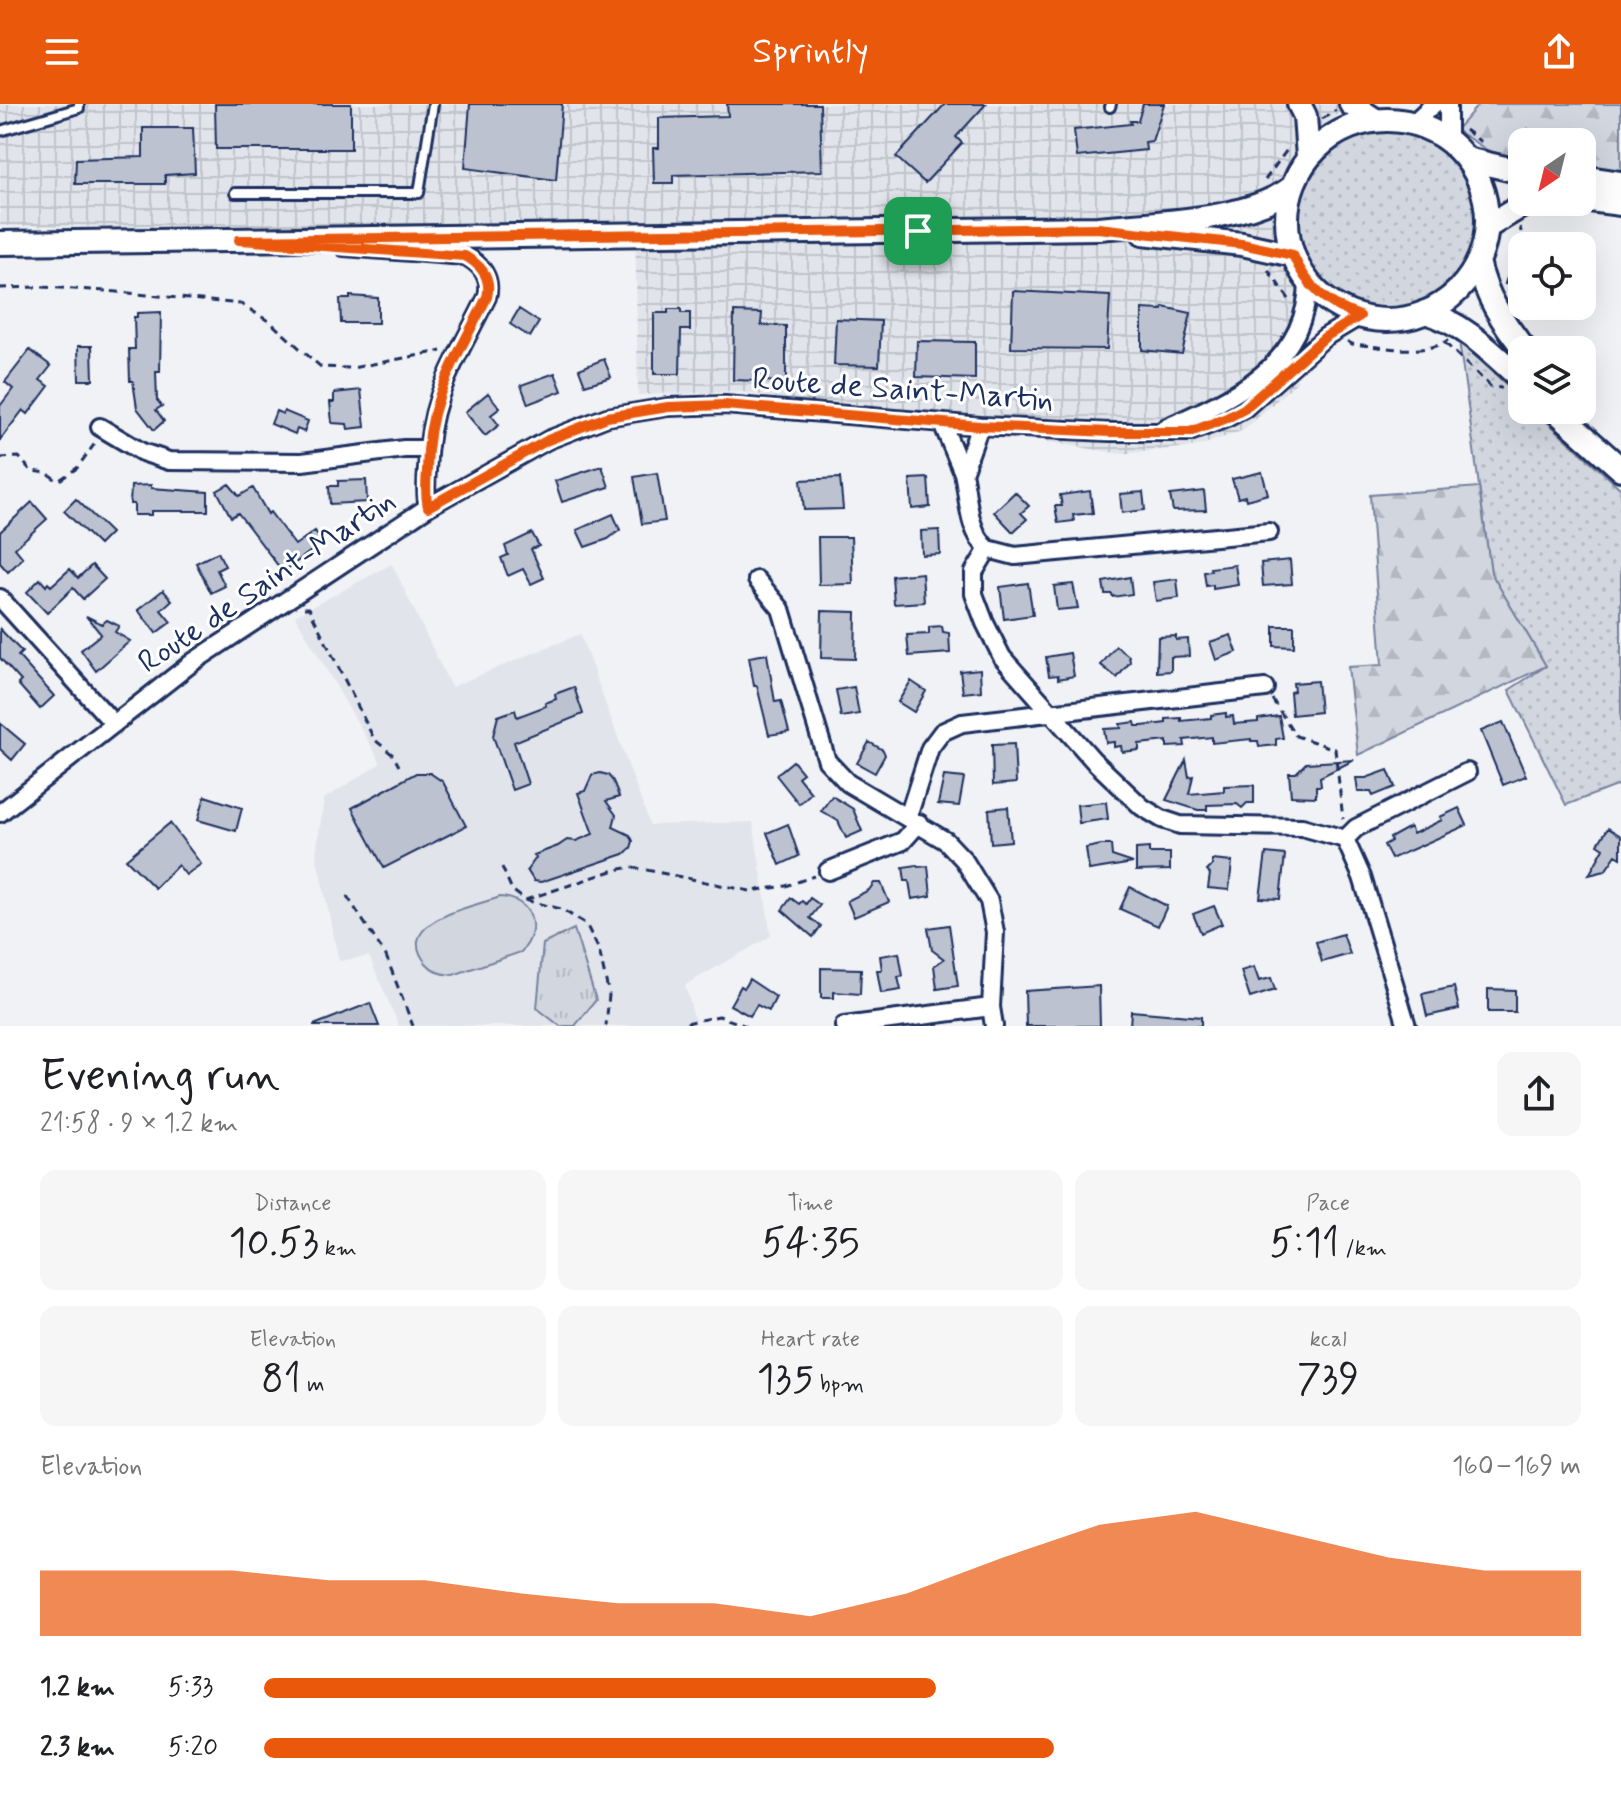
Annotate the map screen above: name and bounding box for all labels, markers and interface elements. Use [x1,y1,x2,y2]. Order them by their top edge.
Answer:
text: Sprintly [752,29,869,76]
icon: menu [40,30,84,74]
icon: share [1537,30,1581,74]
north arrow [1508,128,1596,216]
map controls [1508,128,1596,424]
pin [884,197,952,265]
icon: arrive [896,209,940,253]
button: locate [1508,232,1596,320]
button: layers [1508,336,1596,424]
street label: Route de Saint-Martin [751,359,1055,421]
street label: Route de Saint-Martin [130,480,404,684]
text: Evening run [40,1048,280,1106]
button: share [1497,1052,1581,1136]
text: 21:58 · 9 × 1.2 km [40,1107,238,1141]
text: Distance [254,1190,332,1218]
text: Time [787,1190,834,1218]
text: Pace [1306,1190,1350,1218]
text: 10.53 [229,1218,319,1270]
text: 54:35 [761,1218,860,1270]
text: 5:11 [1269,1218,1339,1270]
text: km [319,1235,357,1263]
text: /km [1339,1235,1387,1263]
text: Elevation [250,1326,336,1354]
text: Heart rate [761,1326,860,1354]
text: kcal [1310,1326,1347,1354]
text: 81 [261,1354,301,1406]
text: 135 [757,1354,814,1406]
text: 739 [1297,1354,1359,1406]
text: m [301,1371,324,1399]
text: bpm [814,1371,864,1399]
text: Elevation [40,1450,142,1484]
text: 160–169 m [1452,1450,1581,1484]
text: 1.2 km [40,1671,115,1705]
text: 5:33 [168,1671,213,1705]
text: 2.3 km [40,1731,115,1765]
text: 5:20 [168,1731,218,1765]

